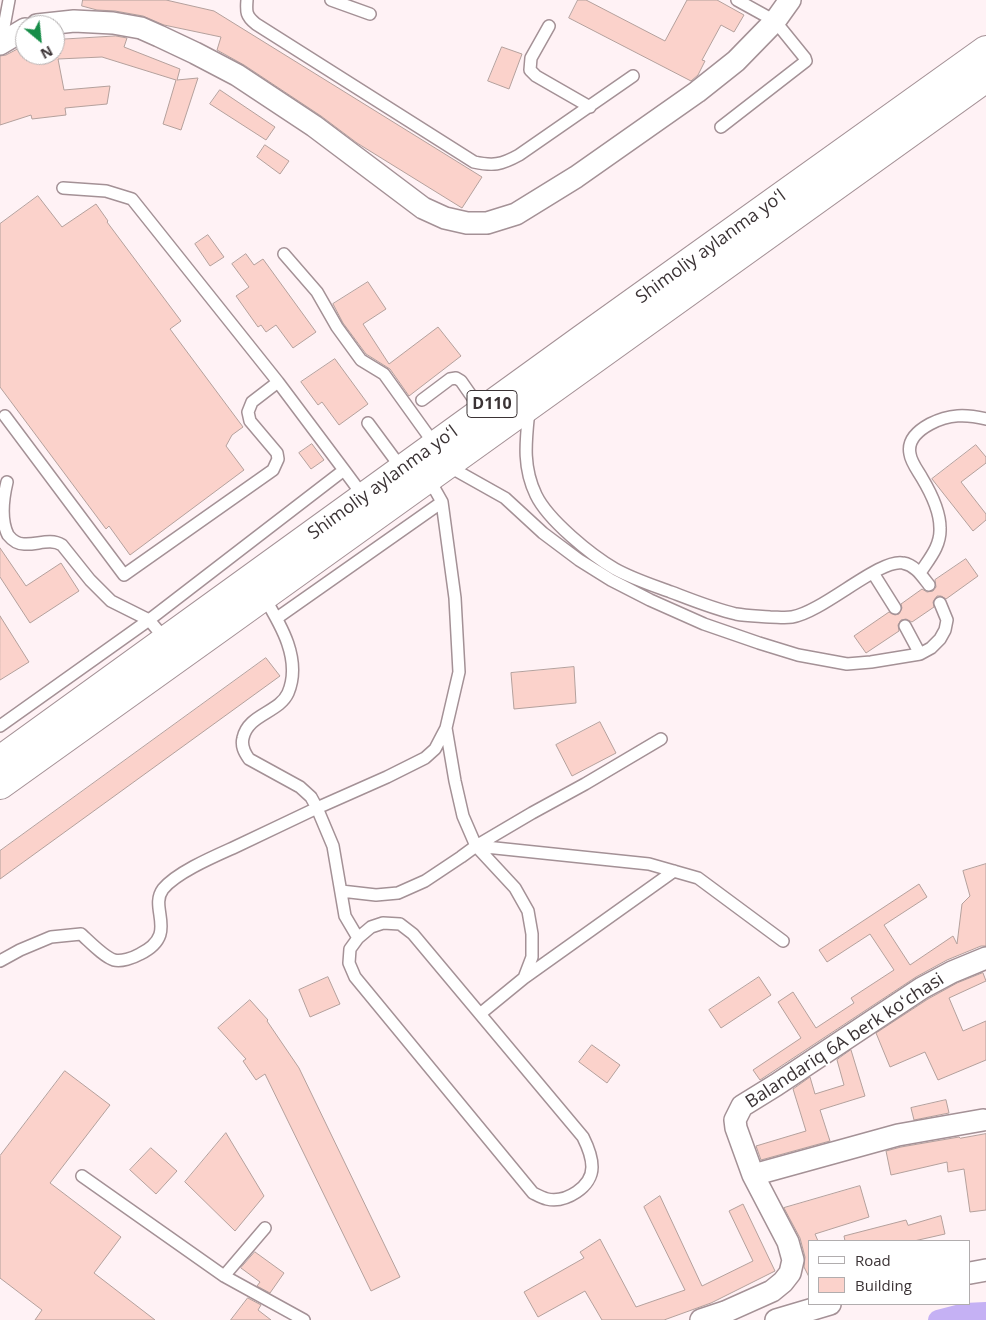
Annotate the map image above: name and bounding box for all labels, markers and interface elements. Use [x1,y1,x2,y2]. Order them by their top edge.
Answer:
north arrow [15,15,65,65]
text: N [37,42,56,64]
street label: Shimoliy aylanma yoʻl [632,185,790,309]
road number: D110 [467,390,517,418]
street label: Shimoliy aylanma yoʻl [304,421,462,545]
street label: Balandariq 6A berk koʻchasi [742,969,948,1113]
legend [808,1240,971,1305]
text: Road [855,1250,891,1270]
text: Building [855,1275,912,1295]

